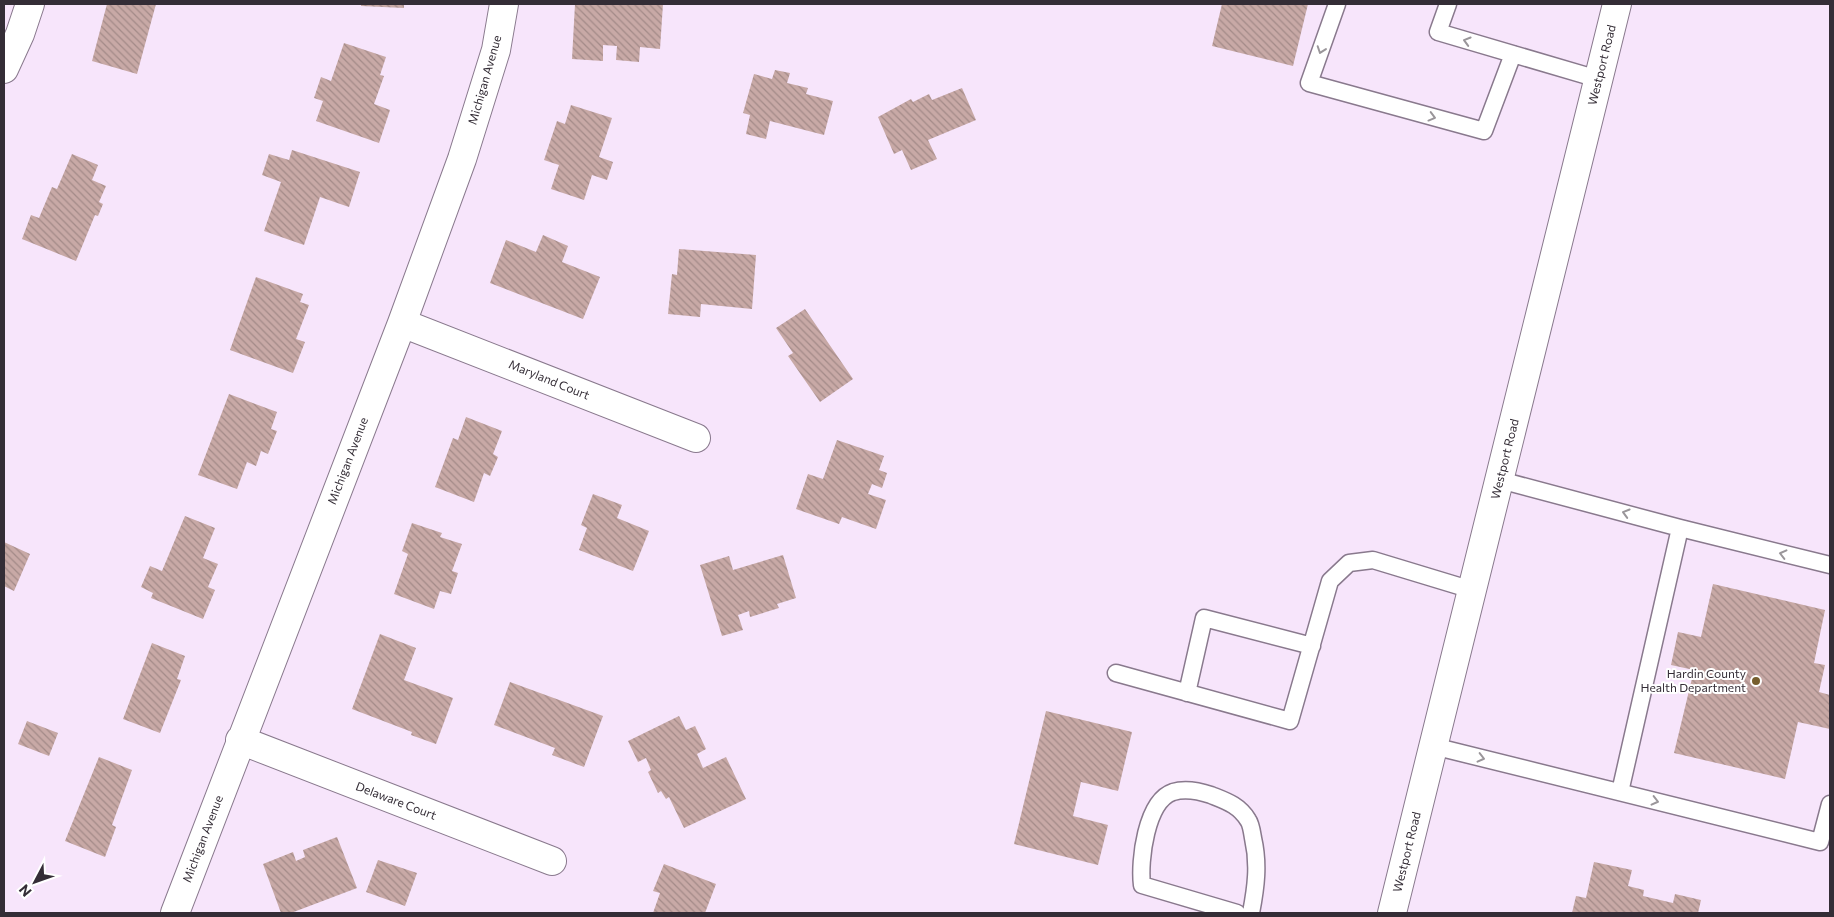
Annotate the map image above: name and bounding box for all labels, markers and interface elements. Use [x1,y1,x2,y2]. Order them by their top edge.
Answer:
street label: Westport Road [1584,23,1618,106]
street label: Michigan Avenue [465,33,503,126]
one-way arrow [1463,36,1471,46]
one-way arrow [1317,45,1327,54]
one-way arrow [1428,111,1436,121]
street label: Maryland Court [507,356,592,402]
street label: Michigan Avenue [324,415,370,506]
street label: Westport Road [1487,417,1521,500]
one-way arrow [1622,508,1630,518]
one-way arrow [1778,549,1787,560]
place label: Hardin County Health Department [1640,666,1746,694]
marker: Hardin County Health Department [1750,675,1762,687]
one-way arrow [1476,752,1485,763]
street label: Delaware Court [354,778,439,822]
street label: Michigan Avenue [179,793,225,884]
one-way arrow [1651,795,1660,806]
street label: Westport Road [1389,810,1423,893]
north arrow [10,857,60,907]
text: N [15,881,35,900]

